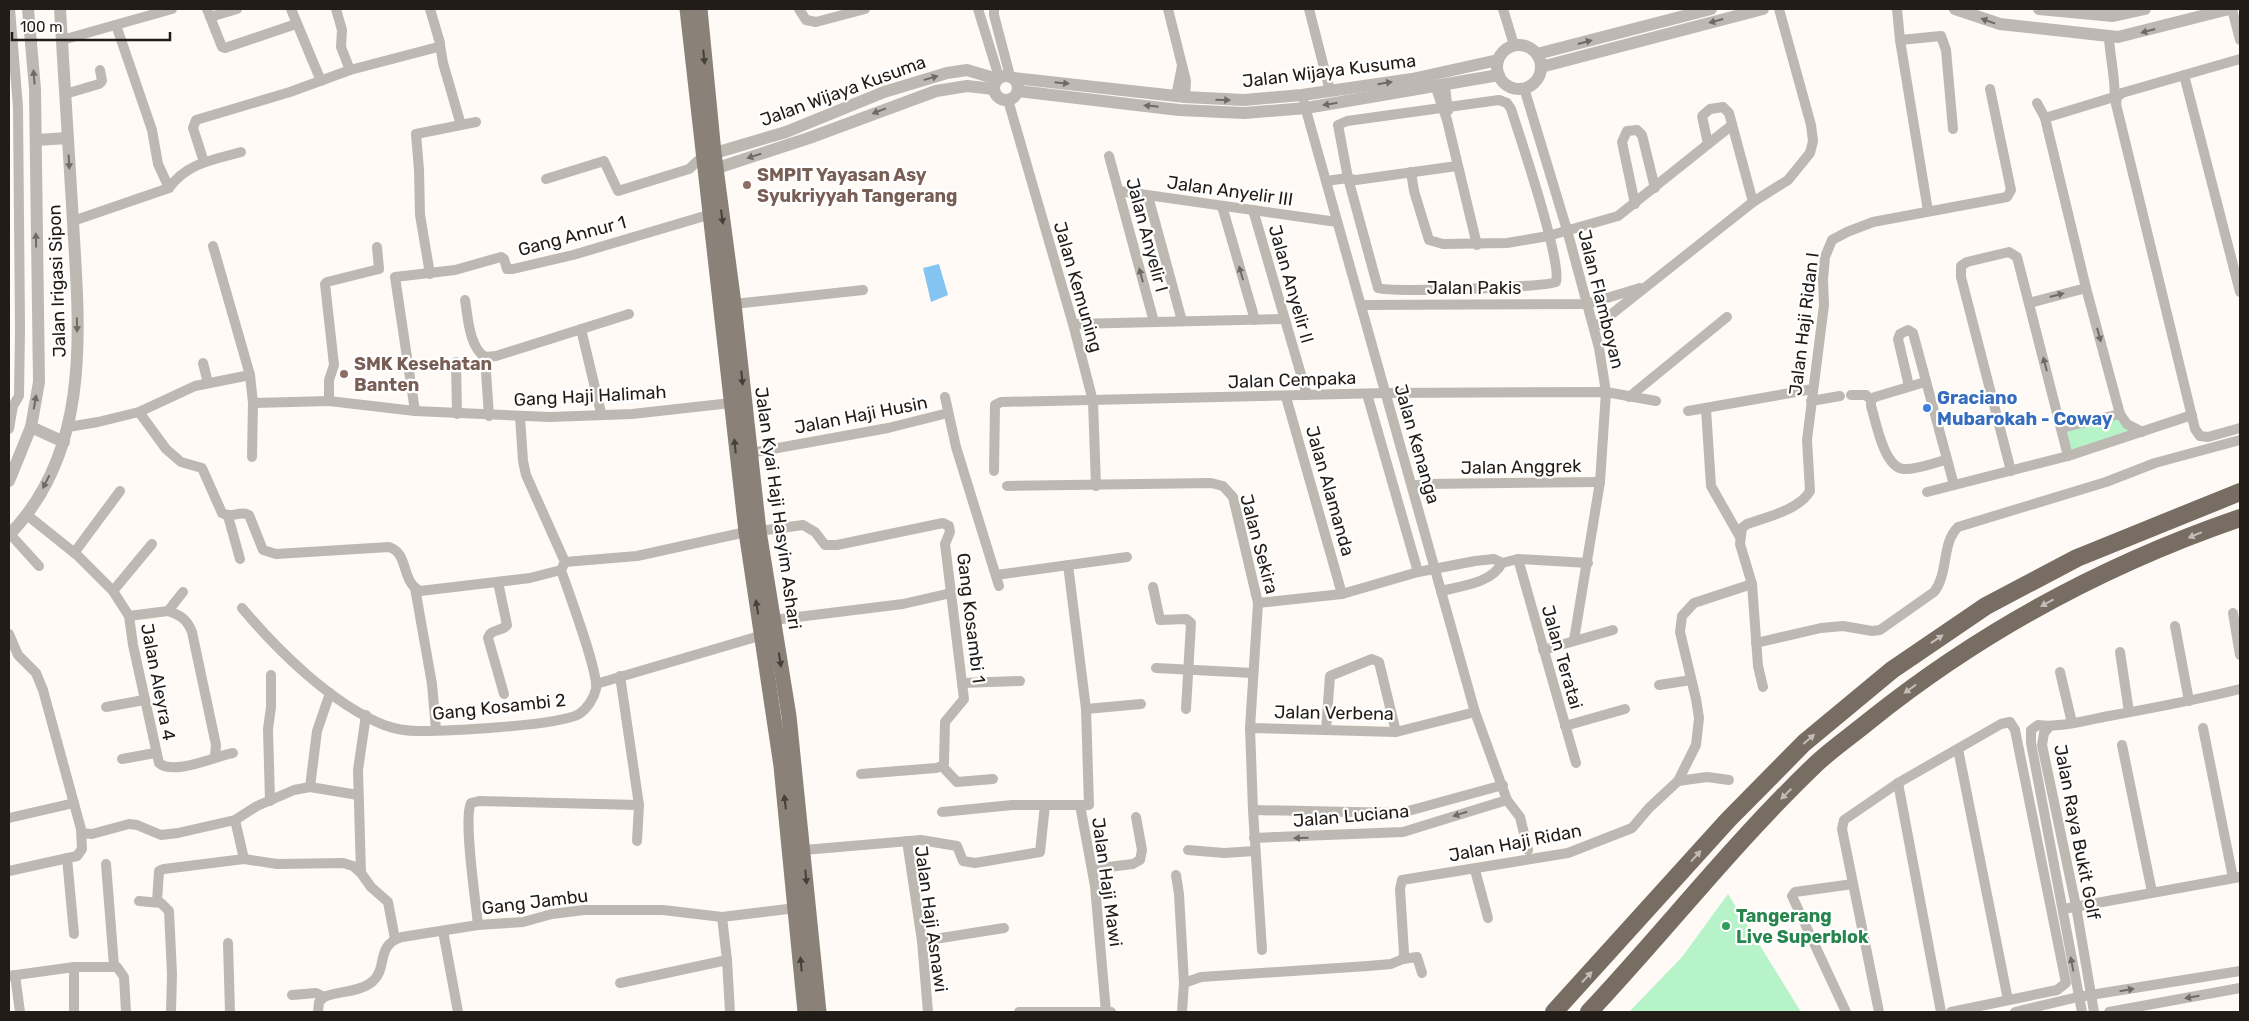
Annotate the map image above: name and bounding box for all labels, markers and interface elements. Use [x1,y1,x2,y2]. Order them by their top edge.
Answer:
scale bar [12,10,170,42]
one-way arrow [1980,16,1995,24]
one-way arrow [1708,17,1723,25]
text: 100 m [20,18,62,36]
one-way arrow [2140,27,2155,35]
one-way arrow [1577,38,1592,46]
street label: Jalan Wijaya Kusuma [1241,49,1417,93]
one-way arrow [700,50,708,66]
street label: Jalan Wijaya Kusuma [757,51,929,131]
one-way arrow [30,69,38,85]
one-way arrow [923,74,938,82]
one-way arrow [1377,78,1393,86]
one-way arrow [1054,79,1070,87]
one-way arrow [1215,96,1231,104]
one-way arrow [1322,101,1338,109]
one-way arrow [1143,102,1159,110]
one-way arrow [872,108,887,115]
one-way arrow [746,153,761,160]
one-way arrow [66,155,74,171]
place label: SMPIT Yayasan Asy Syukriyyah Tangerang [757,164,958,207]
street label: Jalan Anyelir III [1166,171,1294,211]
street label: Jalan Anyelir I [1121,176,1173,294]
marker: SMPIT Yayasan Asy Syukriyyah Tangerang [741,179,753,191]
street label: Jalan Irigasi Sipon [43,204,71,358]
one-way arrow [719,209,727,225]
street label: Gang Annur 1 [516,211,628,261]
street label: Jalan Kemuning [1049,219,1107,355]
street label: Jalan Anyelir II [1264,222,1318,346]
street label: Jalan Flamboyan [1573,227,1629,371]
one-way arrow [32,232,40,248]
street label: Jalan Haji Ridan I [1784,251,1824,397]
one-way arrow [1237,265,1245,280]
one-way arrow [1137,267,1145,282]
street label: Jalan Pakis [1426,277,1522,299]
one-way arrow [2050,291,2065,299]
one-way arrow [73,317,81,333]
one-way arrow [2095,327,2103,342]
place label: SMK Kesehatan Banten [354,353,492,396]
one-way arrow [2040,357,2048,372]
street label: Jalan Cempaka [1227,367,1357,393]
marker: SMK Kesehatan Banten [338,368,350,380]
one-way arrow [738,370,746,386]
street label: Gang Haji Halimah [513,381,667,411]
street label: Jalan Kenanga [1389,382,1445,506]
street label: Jalan Kyai Haji Hasyim Ashari [750,385,806,631]
place label: Graciano Mubarokah - Coway [1937,387,2113,430]
street label: Jalan Haji Husin [792,391,930,439]
one-way arrow [31,394,39,410]
marker: Graciano Mubarokah - Coway [1921,402,1933,414]
street label: Jalan Alamanda [1301,423,1359,559]
one-way arrow [731,437,739,453]
street label: Jalan Anggrek [1460,455,1582,479]
one-way arrow [42,474,50,489]
street label: Jalan Sekira [1235,492,1283,596]
one-way arrow [2188,531,2202,539]
street label: Gang Kosambi 1 [952,552,990,684]
one-way arrow [752,598,760,614]
one-way arrow [2040,599,2055,607]
street label: Jalan Teratai [1537,602,1587,712]
street label: Jalan Aleyra 4 [136,622,180,742]
one-way arrow [1930,634,1943,644]
one-way arrow [777,652,785,668]
one-way arrow [1903,684,1917,694]
street label: Gang Kosambi 2 [431,689,567,725]
street label: Jalan Verbena [1274,701,1394,725]
one-way arrow [1802,733,1814,745]
street label: Jalan Raya Bukit Golf [2049,742,2105,922]
one-way arrow [1780,788,1792,800]
one-way arrow [781,794,789,810]
street label: Jalan Luciana [1292,800,1410,832]
one-way arrow [1453,811,1468,819]
street label: Jalan Haji Mawi [1087,816,1127,948]
street label: Jalan Haji Ridan [1447,819,1583,867]
one-way arrow [1293,834,1309,842]
street label: Jalan Haji Asnawi [910,844,952,994]
one-way arrow [1690,850,1702,862]
one-way arrow [802,870,810,886]
street label: Gang Jambu [481,885,589,919]
place label: Tangerang Live Superblok [1736,905,1869,948]
marker: Tangerang Live Superblok [1720,920,1732,932]
one-way arrow [797,955,805,971]
one-way arrow [2068,956,2076,972]
one-way arrow [1581,971,1593,983]
one-way arrow [2119,986,2135,994]
one-way arrow [2184,994,2200,1002]

